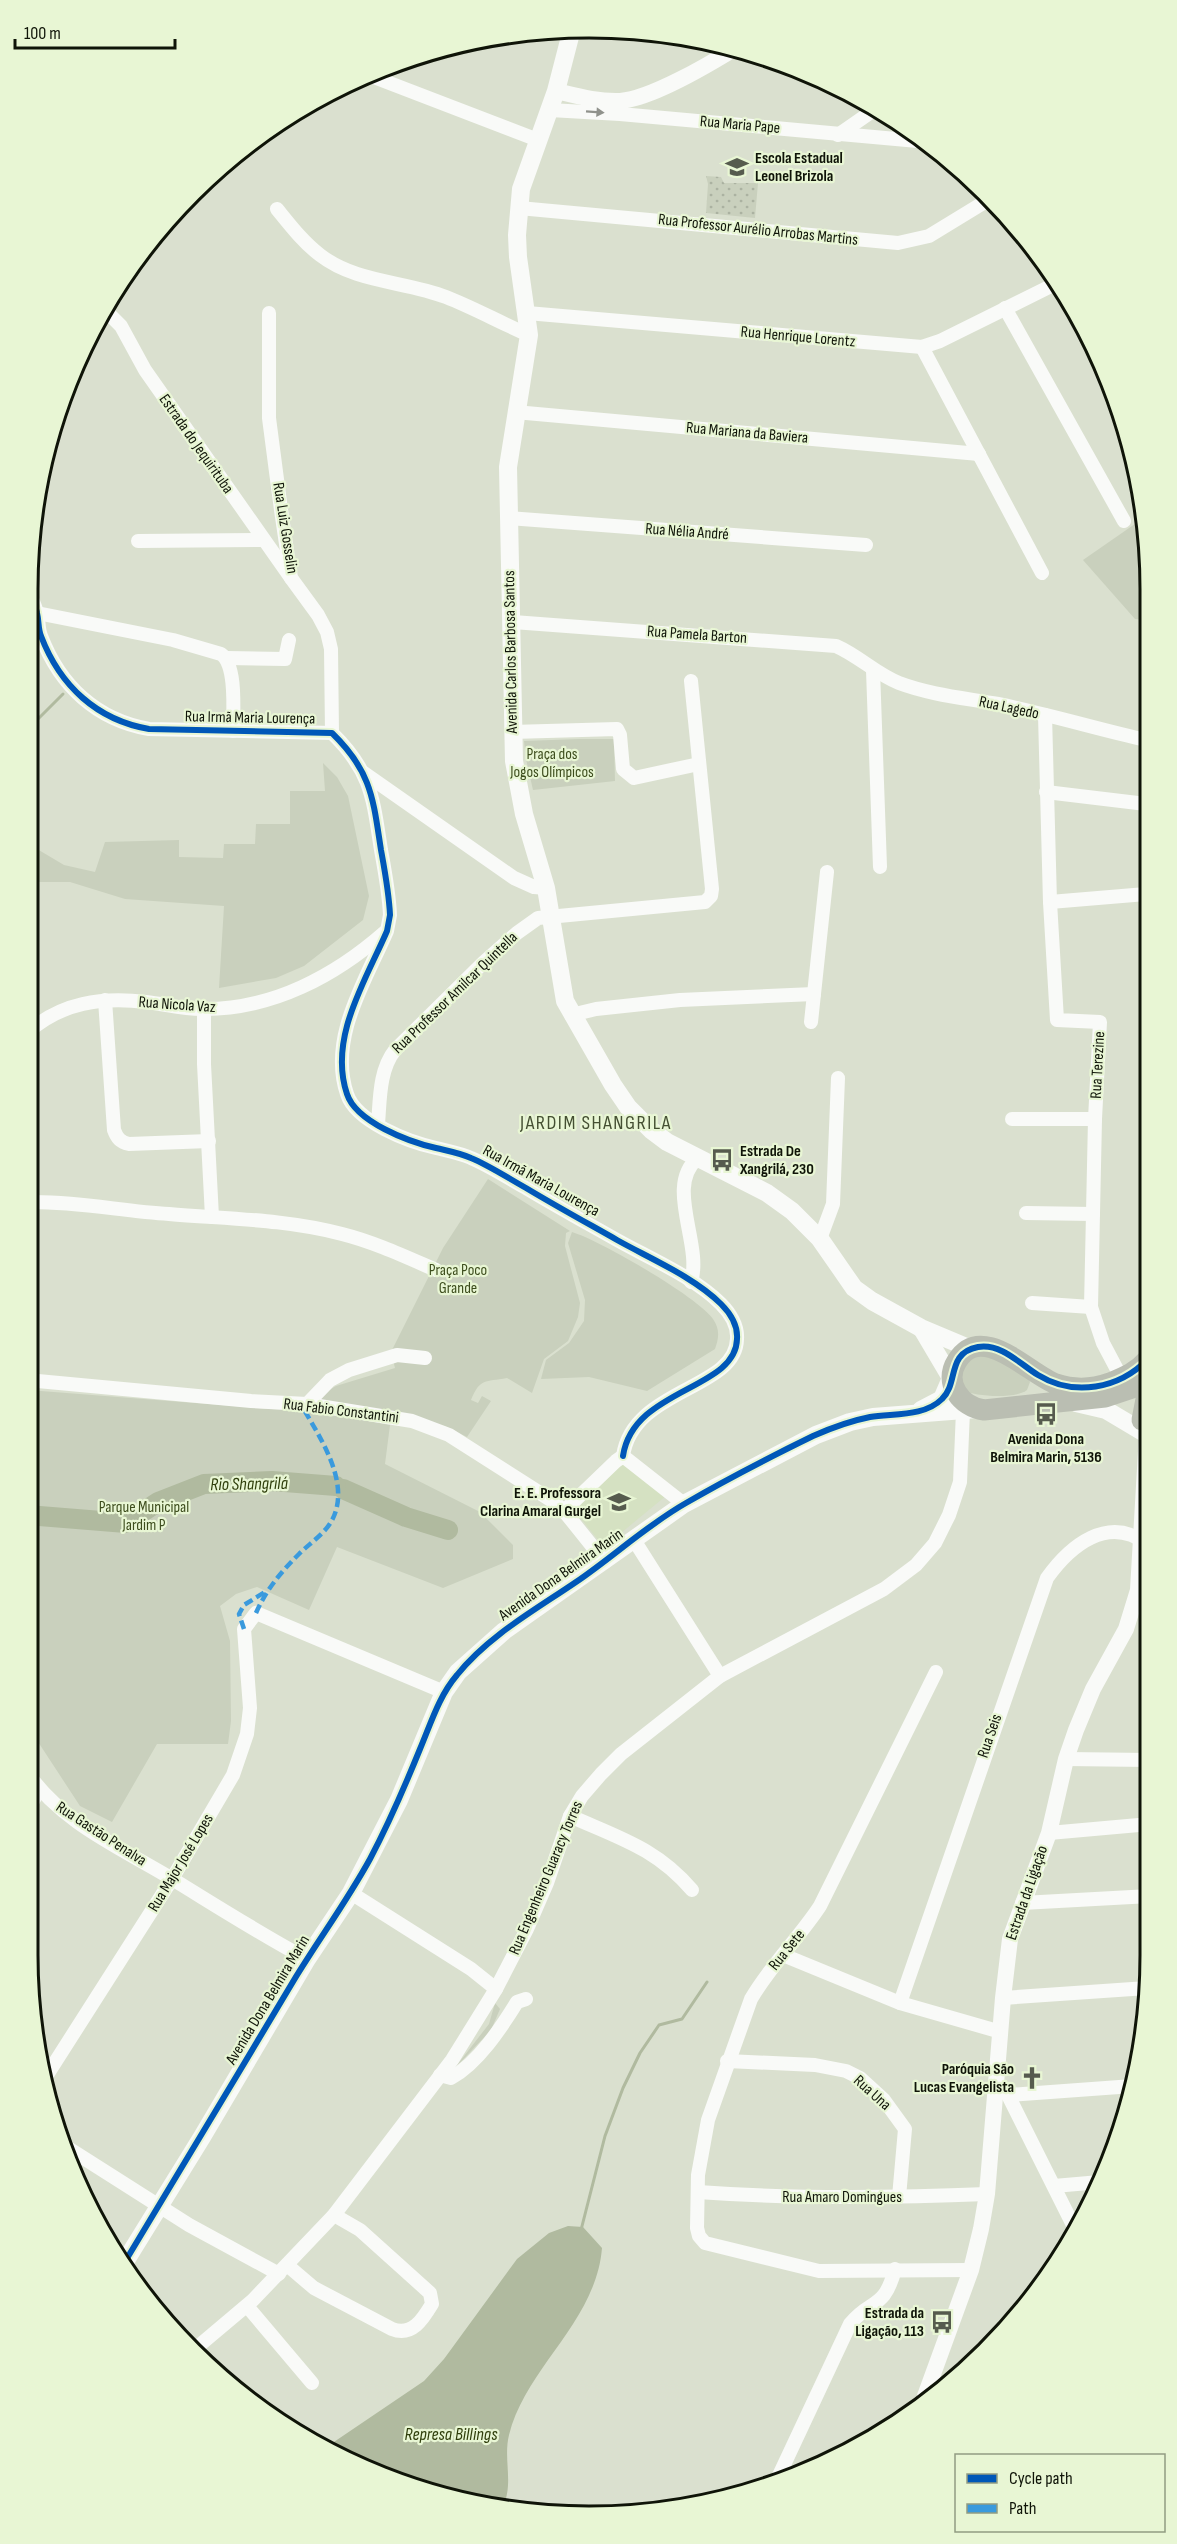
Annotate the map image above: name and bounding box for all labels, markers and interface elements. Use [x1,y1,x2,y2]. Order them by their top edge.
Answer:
scale bar [15,12,176,50]
text: 100 m [24,23,61,44]
one-way arrow [585,107,604,117]
street label: Rua Maria Pape [699,112,781,138]
place label: Escola Estadual Leonel Brizola [755,149,843,186]
school or university icon: Escola Estadual Leonel Brizola [724,154,750,180]
street label: Rua Professor Aurélio Arrobas Martins [657,210,859,250]
street label: Rua Henrique Lorentz [740,323,856,351]
street label: Estrada do Jequirituba [155,391,237,497]
street label: Rua Mariana da Baviera [685,418,809,448]
street label: Rua Luiz Gosselin [268,481,302,575]
street label: Rua Nélia André [645,520,729,544]
street label: Avenida Carlos Barbosa Santos [500,570,522,735]
street label: Rua Pamela Barton [646,622,748,648]
street label: Rua Lagedo [977,692,1041,724]
street label: Rua Irmã Maria Lourença [185,707,315,729]
park label: Praça dos Jogos Olímpicos [509,745,594,782]
street label: Rua Professor Amilcar Quintella [388,928,522,1058]
street label: Rua Nicola Vaz [138,993,216,1017]
street label: Rua Terezine [1087,1031,1109,1099]
district label: JARDIM SHANGRILA [519,1111,672,1135]
street label: Rua Irmã Maria Lourença [479,1141,603,1221]
place label: Estrada De Xangrilá, 230 [739,1142,814,1179]
bus stop icon: Estrada De Xangrilá, 230 [709,1147,735,1173]
park label: Praça Poco Grande [429,1261,487,1298]
street label: Rua Fabio Constantini [282,1395,400,1427]
bus stop icon: Avenida Dona Belmira Marin, 5136 [1033,1401,1059,1427]
place label: Avenida Dona Belmira Marin, 5136 [990,1430,1102,1467]
water label: Rio Shangrilá [210,1473,289,1495]
place label: E. E. Professora Clarina Amaral Gurgel [480,1484,601,1521]
school or university icon: E. E. Professora Clarina Amaral Gurgel [606,1489,632,1515]
park label: Parque Municipal Jardim P [99,1498,189,1535]
street label: Avenida Dona Belmira Marin [494,1525,627,1626]
street label: Rua Seis [974,1711,1006,1760]
street label: Rua Gastão Penalva [52,1798,150,1870]
street label: Rua Engenheiro Guaracy Torres [505,1798,587,1958]
street label: Rua Major José Lopes [144,1810,218,1915]
street label: Estrada da Ligação [1002,1843,1052,1943]
street label: Rua Sete [765,1926,809,1974]
street label: Avenida Dona Belmira Marin [221,1932,314,2069]
place label: Paróquia São Lucas Evangelista [914,2060,1014,2097]
church icon: Paróquia São Lucas Evangelista [1019,2065,1045,2091]
street label: Rua Una [849,2071,895,2115]
street label: Rua Amaro Domingues [782,2188,902,2207]
place label: Estrada da Ligação, 113 [855,2304,924,2341]
bus stop icon: Estrada da Ligação, 113 [929,2309,955,2335]
water label: Represa Billings [405,2424,498,2445]
legend [955,2454,1165,2532]
text: Cycle path [1009,2468,1073,2489]
text: Path [1009,2498,1037,2519]

